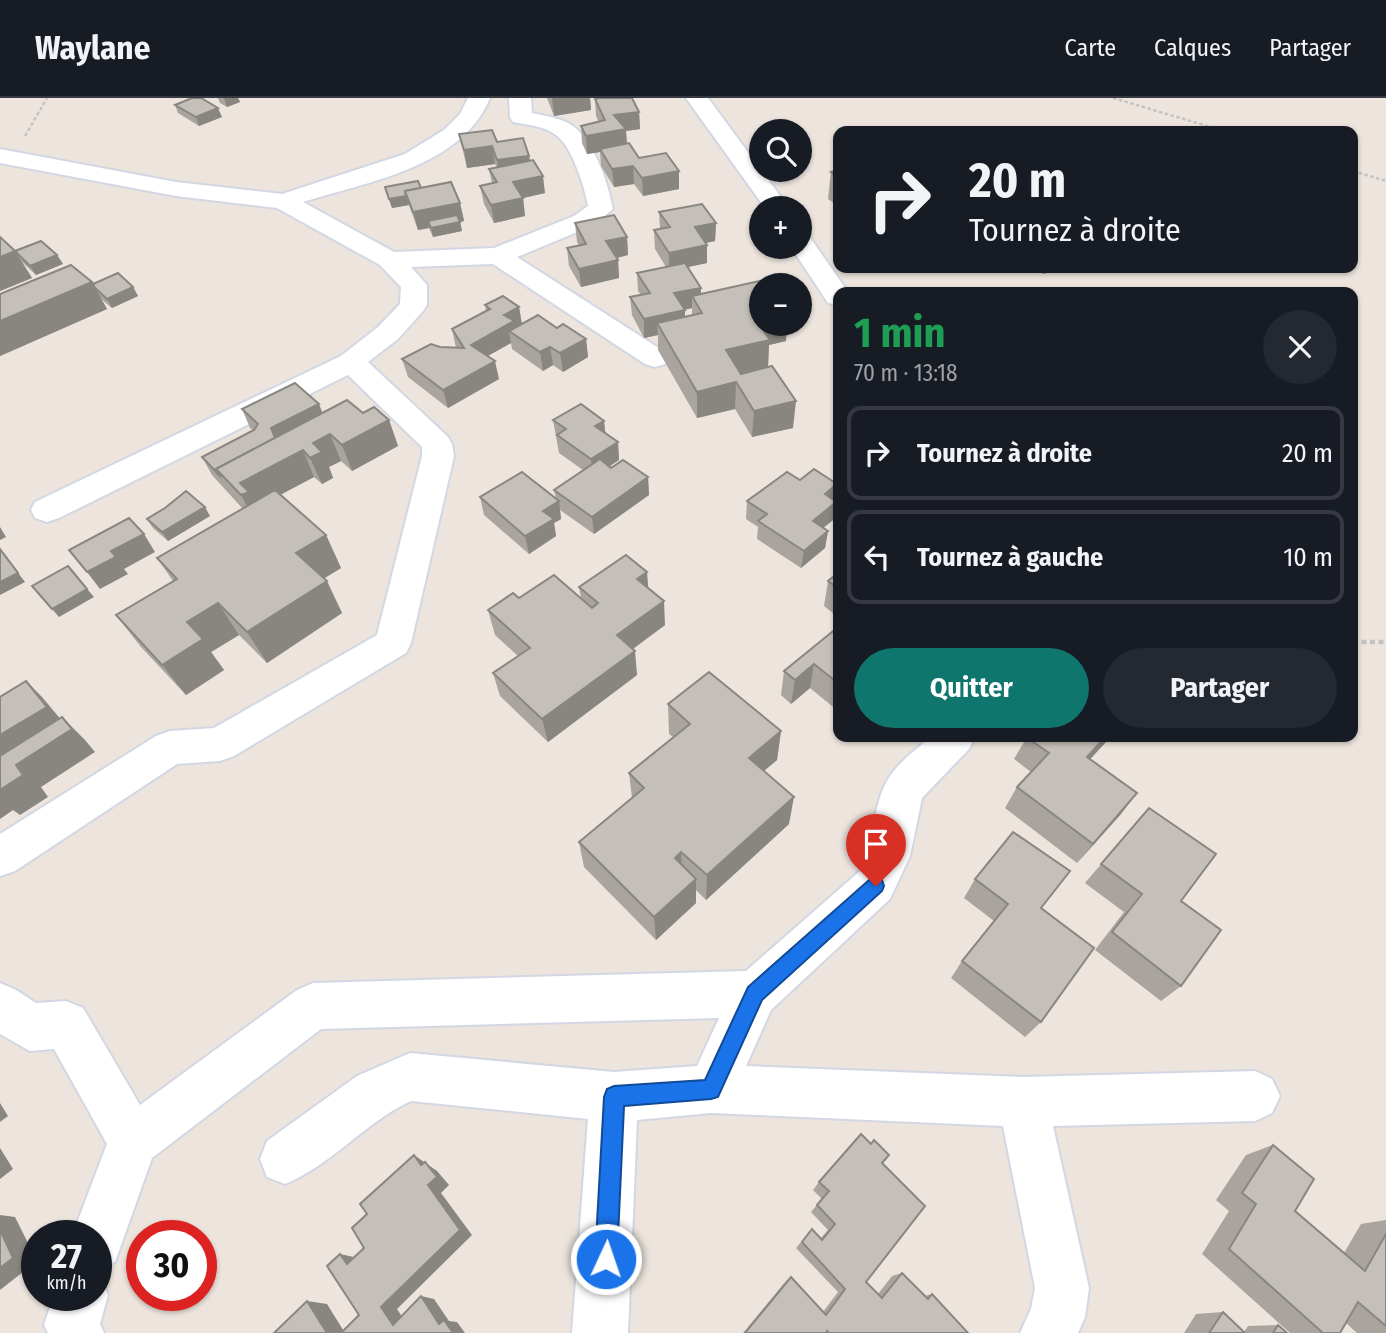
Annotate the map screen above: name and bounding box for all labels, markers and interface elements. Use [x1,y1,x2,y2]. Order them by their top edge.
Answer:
text: Waylane [35,28,150,68]
text: Carte [1065,34,1116,62]
text: Calques [1154,34,1231,62]
text: Partager [1269,34,1351,62]
map controls [749,119,812,336]
button: search [749,119,812,182]
text: 20 m [969,151,1066,210]
icon: right [854,154,945,245]
button: + [749,196,812,259]
text: Tournez à droite [969,211,1181,249]
button: − [749,273,812,336]
text: 1 min [854,308,945,358]
button: close [1263,310,1337,384]
text: 70 m · 13:18 [854,359,958,387]
icon: right [858,434,896,472]
text: Tournez à droite [917,438,1092,469]
text: 20 m [1282,438,1333,469]
icon: left [858,538,896,576]
text: Tournez à gauche [917,542,1103,573]
text: 10 m [1283,542,1333,573]
button: Quitter [854,648,1089,728]
button: Partager [1103,648,1337,728]
pin [846,814,906,886]
icon: arrive [857,825,895,863]
speed limit sign: 30 [126,1220,217,1311]
position arrow [569,1222,643,1296]
text: 27 [51,1235,82,1277]
text: km/h [46,1272,87,1294]

